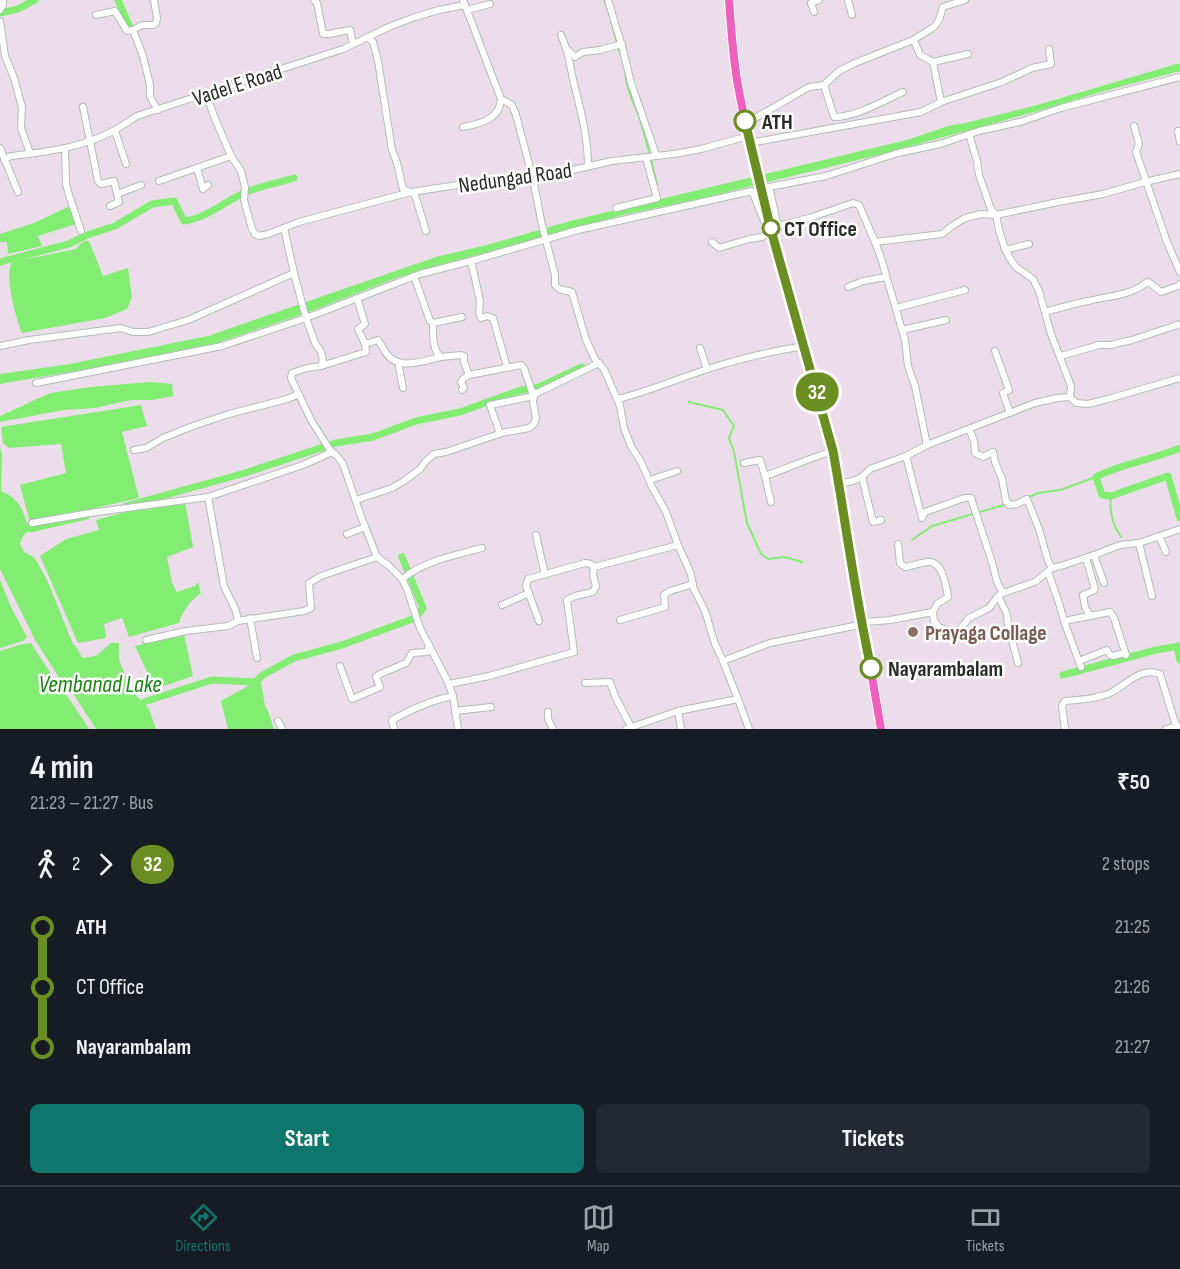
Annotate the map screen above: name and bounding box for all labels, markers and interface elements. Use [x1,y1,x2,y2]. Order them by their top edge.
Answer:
street label: Vadel E Road [189,58,286,113]
place label: ATH [761,109,793,136]
marker: ATH [734,110,756,132]
street label: Nedungad Road [457,157,574,200]
place label: CT Office [784,216,857,243]
marker: CT Office [762,219,780,237]
line badge: 32 [790,372,844,412]
text: 32 [808,380,826,405]
place label: Prayaga Collage [925,620,1047,647]
marker: Prayaga Collage [906,625,920,639]
place label: Nayarambalam [888,656,1003,683]
marker: Nayarambalam [860,657,882,679]
water label: Vembanad Lake [38,670,162,699]
text: 4 min [30,748,94,788]
text: ₹50 [1117,769,1150,796]
text: 21:23 – 21:27 · Bus [30,791,153,815]
icon: walk [30,848,63,881]
icon: forward [89,848,122,881]
text: 2 [72,852,80,876]
text: 32 [143,852,162,877]
text: 2 stops [1102,852,1150,876]
text: ATH [76,914,107,941]
text: 21:25 [1115,915,1150,939]
text: CT Office [76,974,144,1001]
text: 21:26 [1114,975,1150,999]
text: Nayarambalam [76,1034,191,1061]
text: 21:27 [1115,1035,1150,1059]
button: Start [30,1104,584,1173]
button: Tickets [596,1104,1150,1173]
tab: Directions [176,1201,231,1256]
tab: Map [582,1201,615,1256]
tab: Tickets [966,1201,1004,1256]

